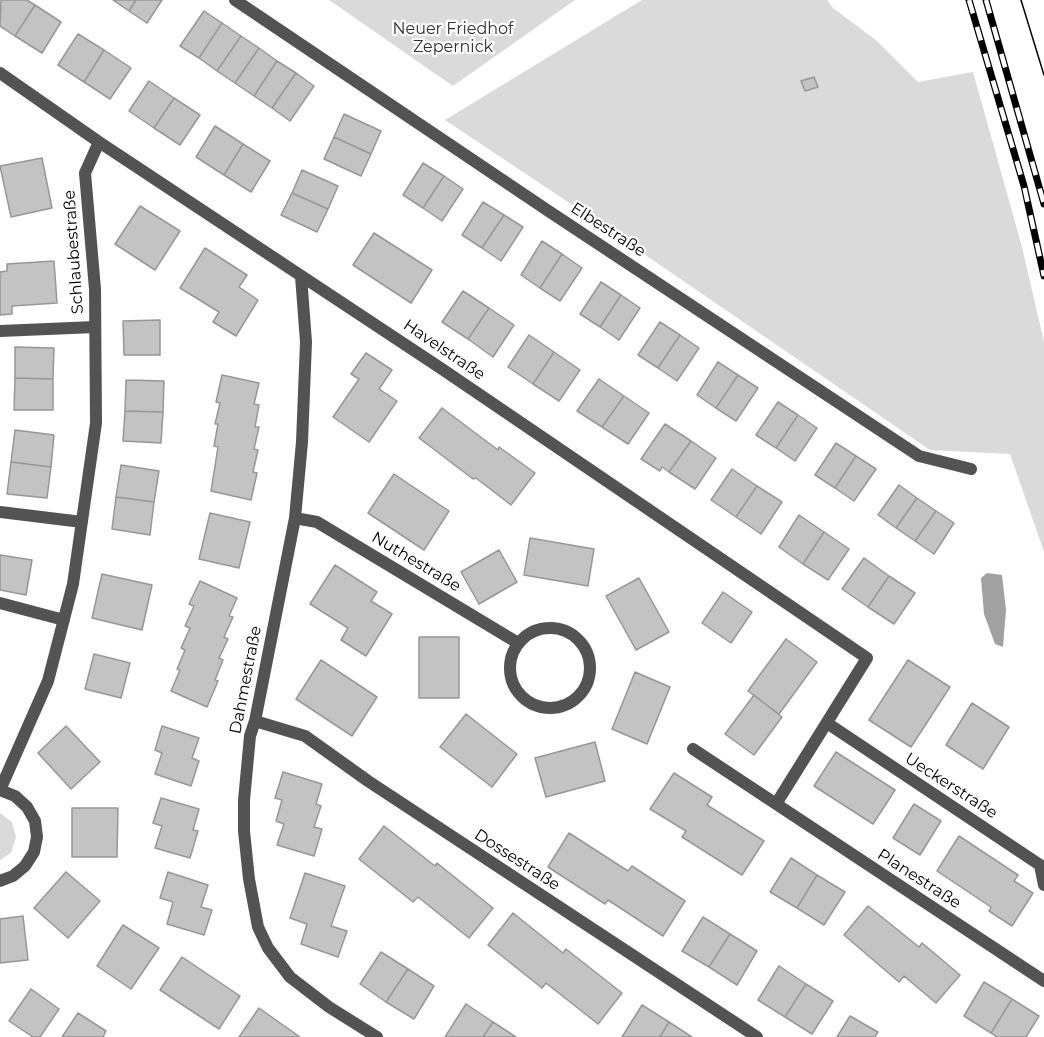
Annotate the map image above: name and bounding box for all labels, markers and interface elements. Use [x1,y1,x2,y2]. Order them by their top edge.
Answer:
park label: Neuer Friedhof Zepernick [392,19,514,57]
street label: Schlaubestraße [60,189,88,315]
street label: Elbestraße [567,199,649,261]
street label: Havelstraße [399,316,489,384]
street label: Nuthestraße [368,528,464,596]
street label: Dahmestraße [226,624,266,736]
street label: Ueckerstraße [901,749,1001,823]
street label: Dossestraße [471,825,563,895]
street label: Planestraße [874,845,964,913]

